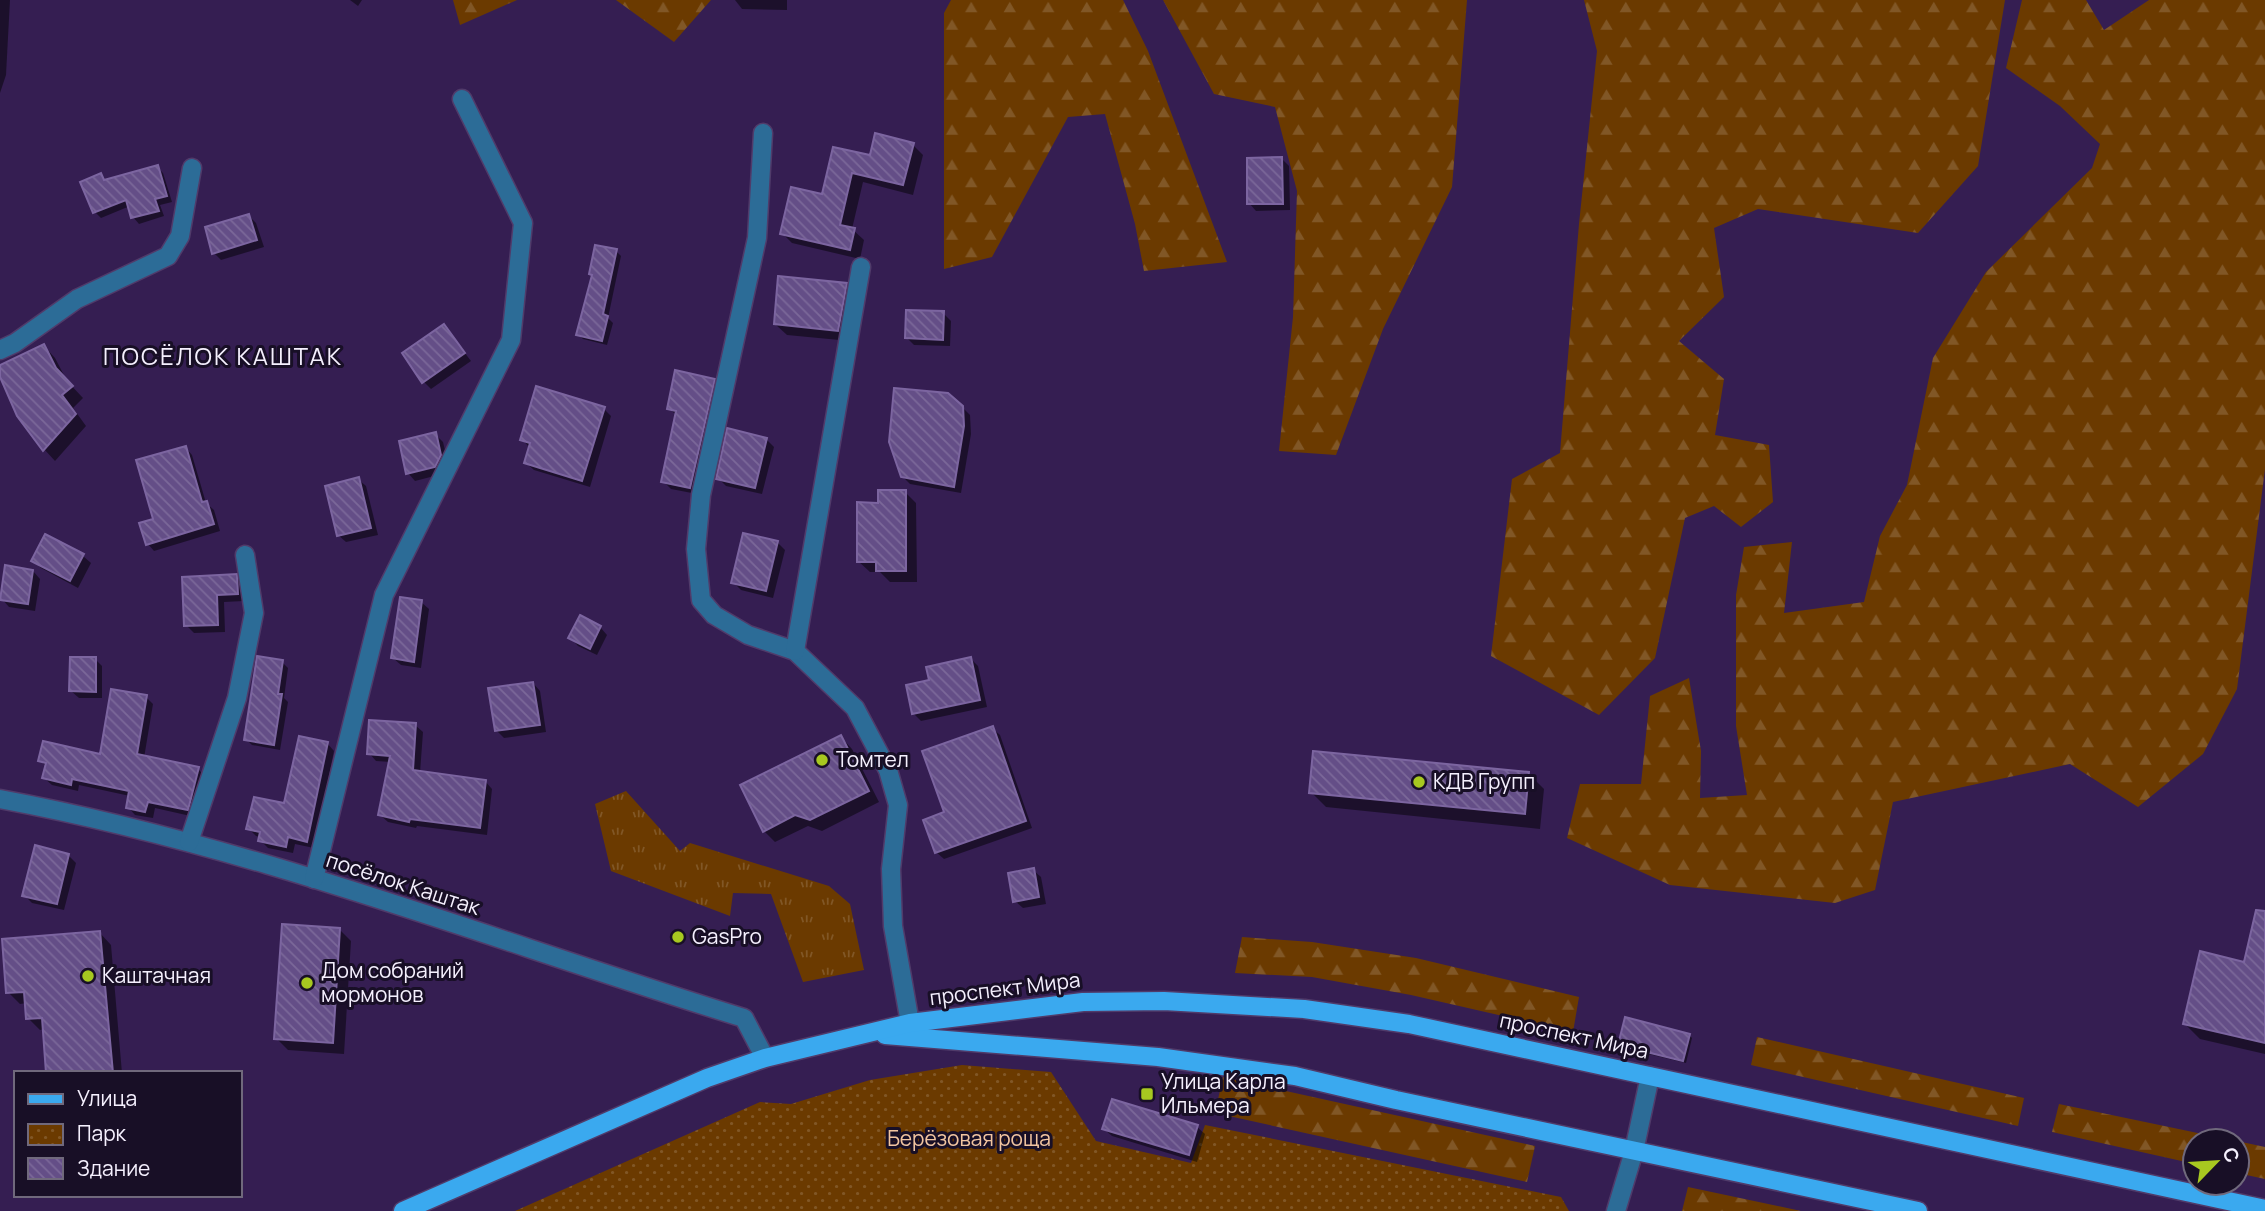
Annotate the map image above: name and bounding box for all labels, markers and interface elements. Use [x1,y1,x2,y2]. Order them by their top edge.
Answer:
district label: ПОСЁЛОК КАШТАК [103,339,343,372]
place label: Томтел [836,745,909,773]
marker: Томтел [814,752,830,768]
place label: КДВ Групп [1433,767,1535,795]
marker: КДВ Групп [1411,774,1427,790]
street label: посёлок Каштак [323,845,484,921]
place label: GasPro [692,922,762,950]
marker: GasPro [670,929,686,945]
place label: Дом собраний мормонов [321,956,464,1008]
place label: Каштачная [102,961,211,989]
street label: проспект Мира [928,965,1082,1011]
marker: Каштачная [80,968,96,984]
marker: Дом собраний мормонов [299,975,315,991]
street label: проспект Мира [1497,1006,1651,1064]
place label: Улица Карла Ильмера [1161,1067,1286,1119]
legend [14,1071,242,1197]
text: Улица [77,1084,137,1112]
marker: Улица Карла Ильмера [1139,1086,1155,1102]
text: Парк [77,1119,127,1147]
park label: Берёзовая роща [887,1124,1051,1152]
north arrow [2181,1127,2251,1197]
text: С [2217,1143,2246,1167]
text: Здание [77,1154,150,1182]

